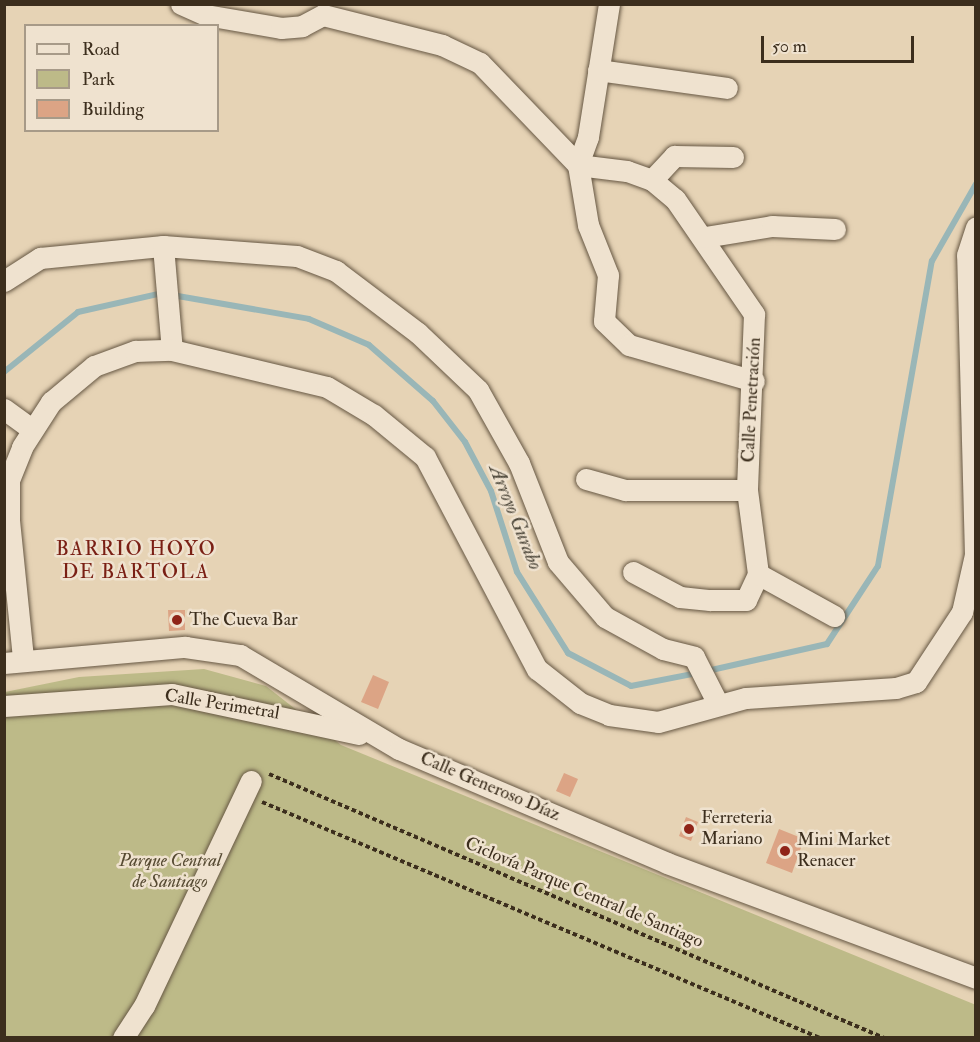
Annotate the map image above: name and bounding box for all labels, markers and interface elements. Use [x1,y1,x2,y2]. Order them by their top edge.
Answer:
legend [24,24,219,132]
scale bar [764,24,917,62]
text: 50 m [772,35,807,58]
text: Road [82,38,120,61]
text: Park [82,68,115,91]
text: Building [82,98,144,121]
street label: Calle Penetración [738,337,766,463]
water label: Arroyo Gurabo [484,461,548,573]
district label: BARRIO HOYO DE BARTOLA [56,537,216,584]
place label: The Cueva Bar [189,609,298,631]
marker: The Cueva Bar [170,613,184,627]
street label: Calle Perimetral [163,685,281,725]
street label: Calle Generoso Díaz [417,748,563,826]
place label: Ferreteria Mariano [701,808,773,850]
marker: Ferreteria Mariano [682,822,696,836]
place label: Mini Market Renacer [797,830,890,872]
street label: Ciclovía Parque Central de Santiago [462,833,706,953]
marker: Mini Market Renacer [778,844,792,858]
park label: Parque Central de Santiago [119,851,221,894]

